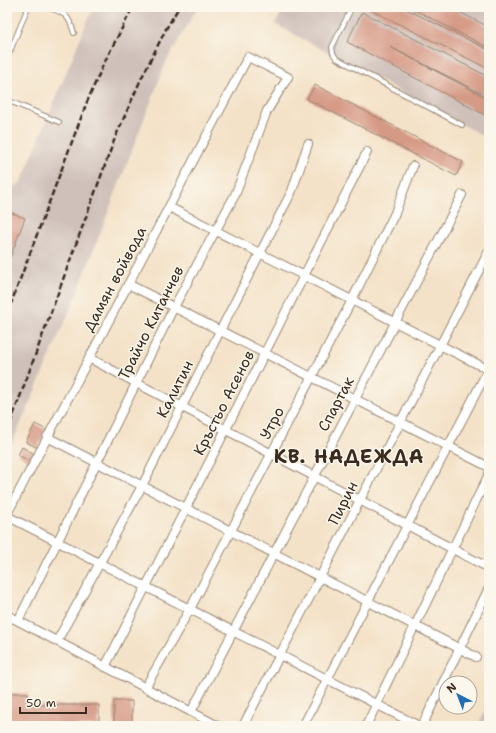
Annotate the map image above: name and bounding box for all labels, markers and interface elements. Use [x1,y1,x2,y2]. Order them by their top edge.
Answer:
street label: Дамян войвода [79,222,151,335]
street label: Трайчо Китанчев [114,263,188,383]
street label: Кръстьо Асенов [189,347,259,459]
street label: Калитин [152,357,198,421]
street label: Спартак [313,373,359,435]
street label: Утро [255,403,289,443]
district label: КВ. НАДЕЖДА [274,444,424,469]
street label: Пирин [324,478,362,528]
north arrow [438,675,478,715]
text: N [443,679,460,696]
scale bar [20,689,86,715]
text: 50 m [26,695,56,711]

